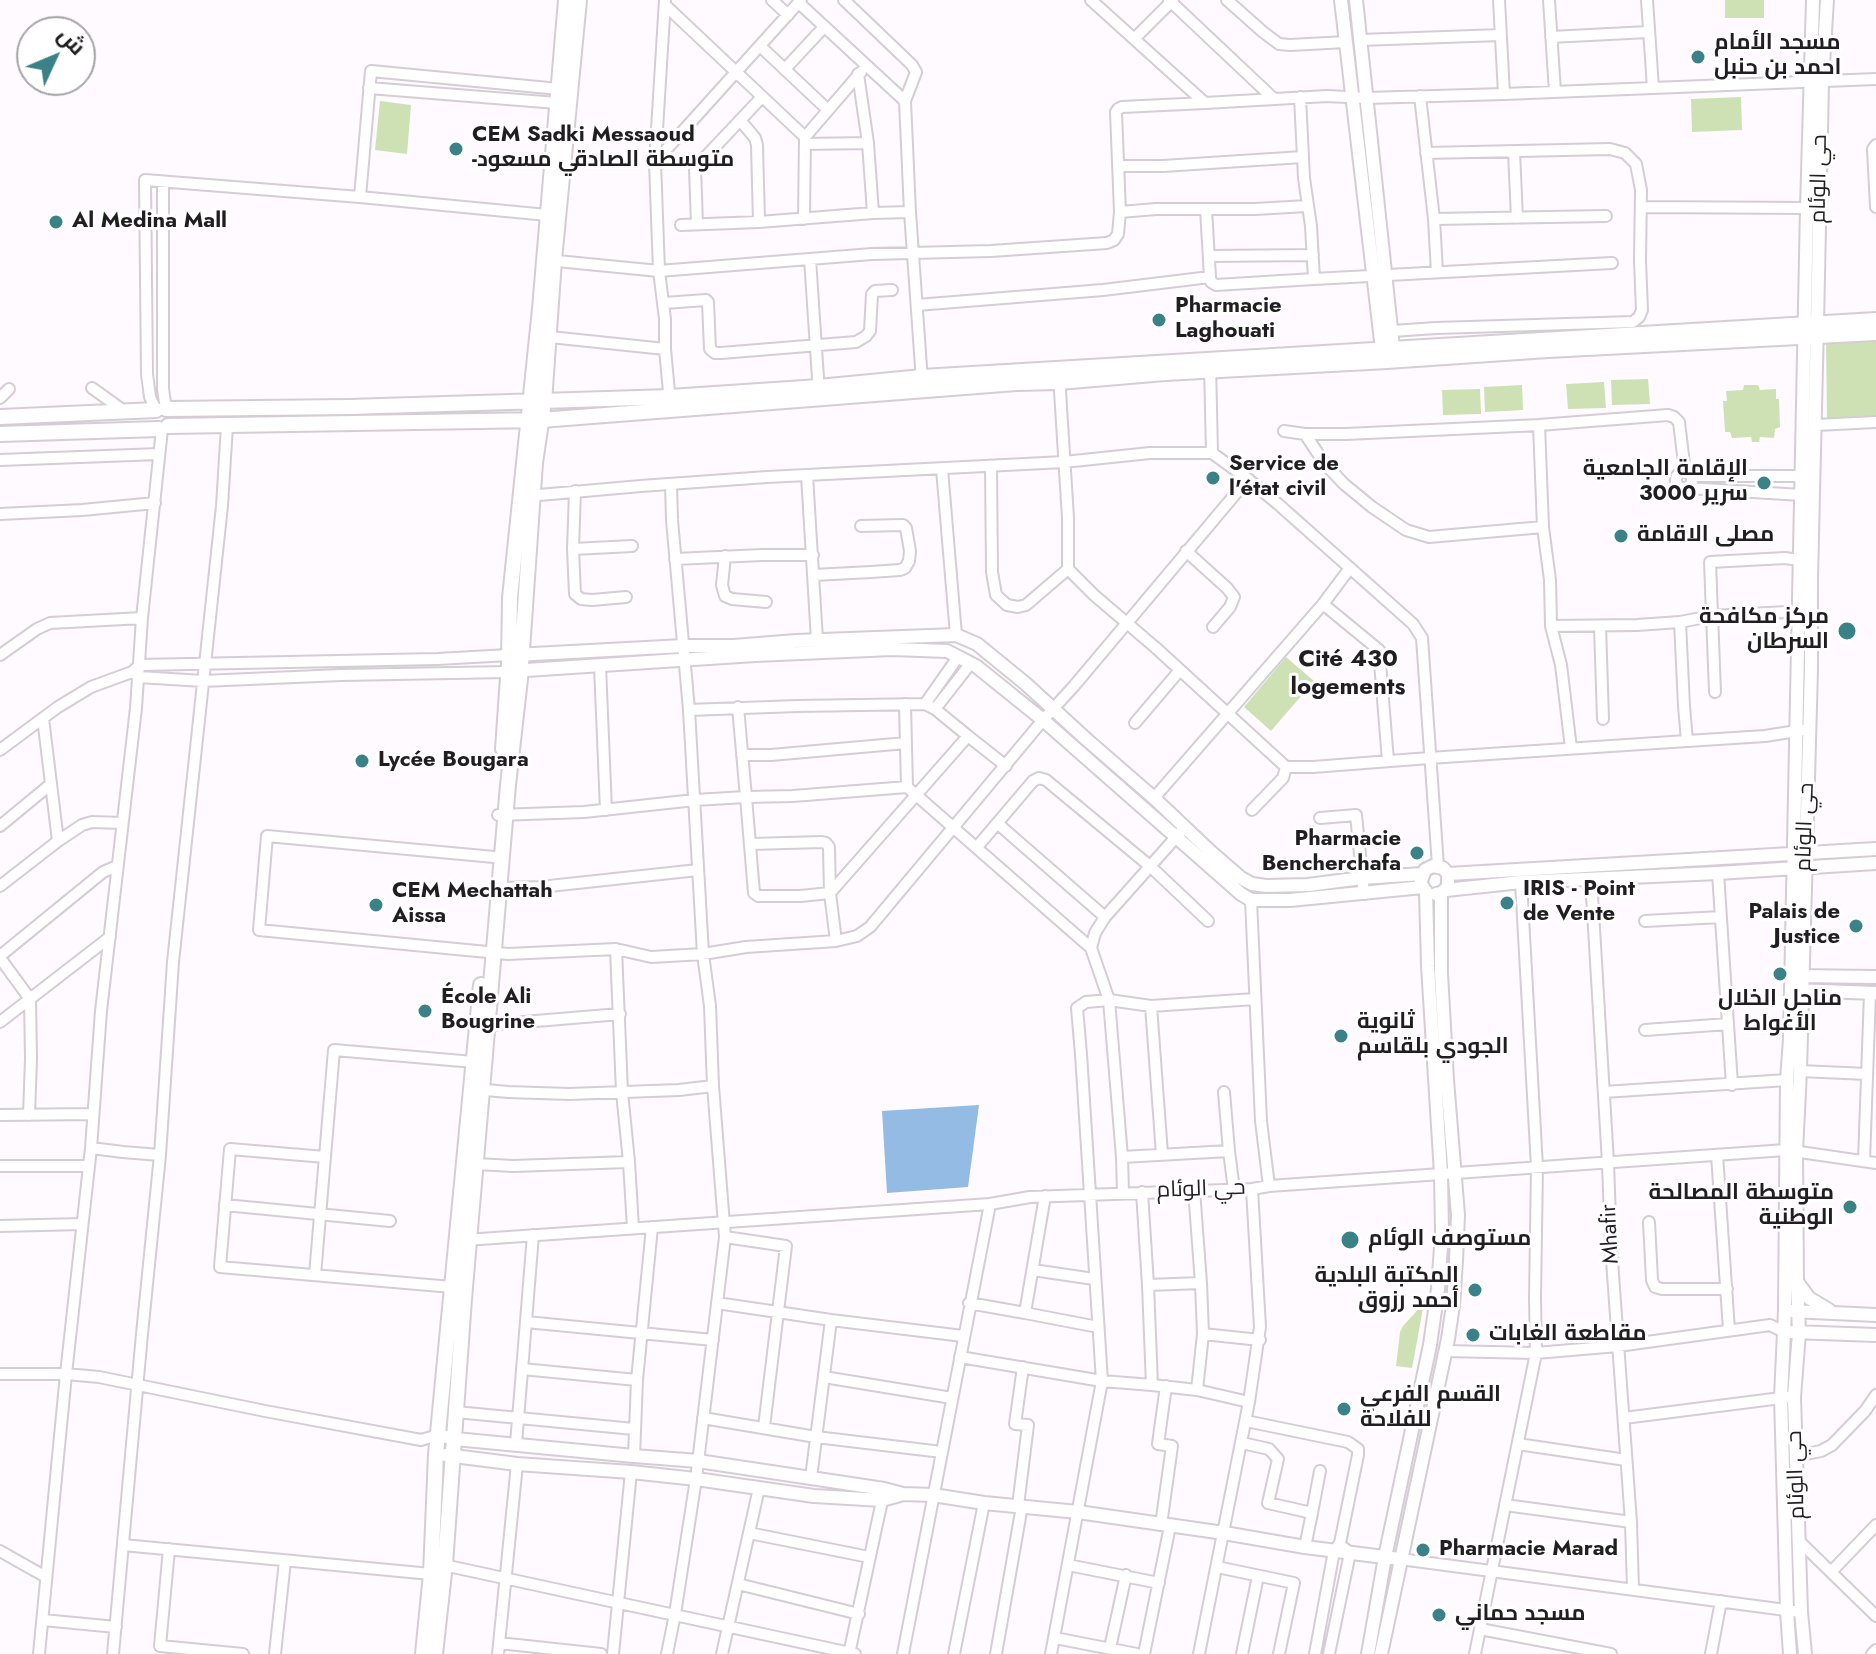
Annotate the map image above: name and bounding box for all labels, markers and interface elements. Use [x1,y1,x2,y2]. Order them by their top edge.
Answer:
north arrow [16,16,96,96]
text: ش [51,19,93,62]
place label: مسجد الأمام احمد بن حنبل [1714,31,1841,82]
marker: مسجد الأمام احمد بن حنبل [1689,48,1707,66]
place label: CEM Sadki Messaoud -متوسطة الصادقي مسعود [472,123,734,174]
street label: حي الوئام [1806,134,1834,224]
marker: CEM Sadki Messaoud -متوسطة الصادقي مسعود [447,140,465,158]
place label: Al Medina Mall [72,209,227,235]
marker: Al Medina Mall [47,213,65,231]
place label: Pharmacie Laghouati [1175,294,1282,346]
marker: Pharmacie Laghouati [1150,311,1168,329]
place label: Service de l'état civil [1229,452,1339,504]
place label: الإقامة الجامعية 3000 سرير [1583,457,1748,508]
marker: Service de l'état civil [1204,469,1222,487]
marker: الإقامة الجامعية 3000 سرير [1755,474,1773,492]
place label: مصلى الاقامة [1637,523,1774,549]
marker: مصلى الاقامة [1612,527,1630,545]
place label: مركز مكافحة السرطان [1699,605,1829,656]
marker: مركز مكافحة السرطان [1836,620,1858,642]
district label: Cité 430 logements [1291,646,1405,702]
place label: Lycée Bougara [378,748,529,774]
marker: Lycée Bougara [353,752,371,770]
street label: حي الوئام [1791,782,1821,872]
place label: Pharmacie Bencherchafa [1262,827,1401,878]
marker: Pharmacie Bencherchafa [1408,844,1426,862]
place label: IRIS - Point de Vente [1523,877,1635,928]
place label: CEM Mechattah Aissa [392,879,553,930]
marker: IRIS - Point de Vente [1498,894,1516,912]
marker: CEM Mechattah Aissa [367,896,385,914]
place label: Palais de Justice [1748,900,1840,952]
marker: Palais de Justice [1847,917,1865,935]
marker: مناحل الخلال الأغواط [1771,965,1789,983]
place label: École Ali Bougrine [441,985,535,1036]
place label: مناحل الخلال الأغواط [1718,987,1842,1038]
marker: École Ali Bougrine [416,1002,434,1020]
place label: ثانوية الجودي بلقاسم [1357,1010,1509,1062]
marker: ثانوية الجودي بلقاسم [1332,1027,1350,1045]
street label: حي الوئام [1156,1175,1246,1205]
place label: متوسطة المصالحة الوطنية [1648,1181,1834,1232]
marker: متوسطة المصالحة الوطنية [1841,1198,1859,1216]
street label: Mhafir [1596,1204,1626,1264]
place label: مستوصف الوئام [1368,1227,1531,1253]
marker: مستوصف الوئام [1339,1229,1361,1251]
place label: المكتبة البلدية أحمد رزوق [1315,1264,1459,1316]
marker: المكتبة البلدية أحمد رزوق [1466,1281,1484,1299]
place label: مقاطعة الغابات [1489,1322,1647,1348]
marker: مقاطعة الغابات [1464,1326,1482,1344]
place label: القسم الفرعي للفلاحة [1360,1383,1501,1434]
marker: القسم الفرعي للفلاحة [1335,1400,1353,1418]
street label: حي الوئام [1782,1430,1812,1520]
place label: Pharmacie Marad [1439,1537,1618,1563]
marker: Pharmacie Marad [1414,1541,1432,1559]
place label: مسجد حماني [1455,1602,1586,1628]
marker: مسجد حماني [1430,1606,1448,1624]

